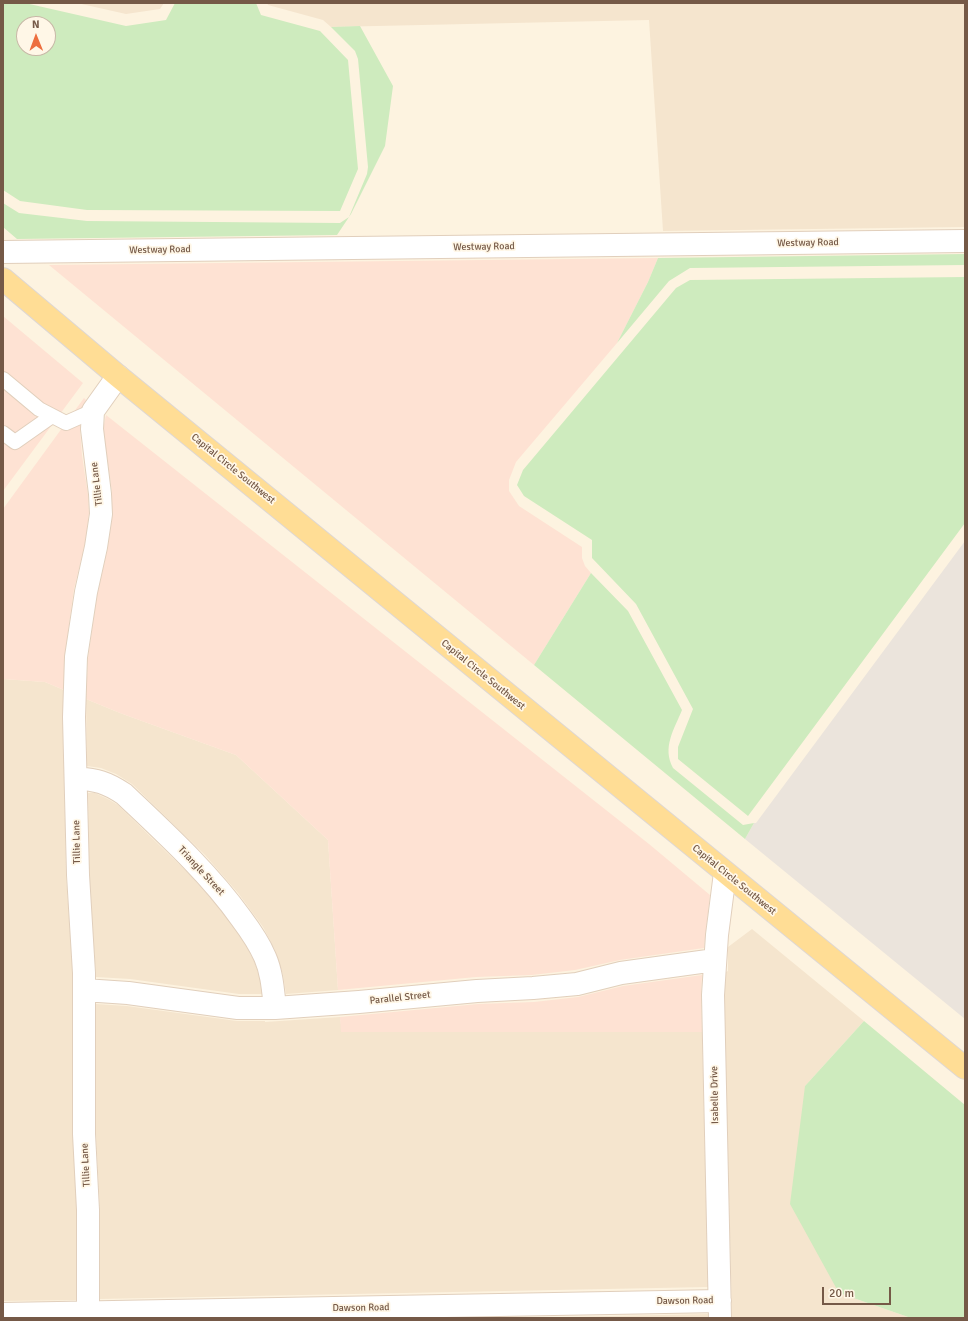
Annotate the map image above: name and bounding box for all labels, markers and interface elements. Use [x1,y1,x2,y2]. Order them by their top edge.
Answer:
north arrow [16,16,56,56]
text: N [32,18,40,31]
street label: Westway Road [777,236,839,250]
street label: Westway Road [453,240,515,254]
street label: Westway Road [129,243,191,257]
street label: Capital Circle Southwest [189,431,277,507]
street label: Tillie Lane [88,461,106,507]
street label: Capital Circle Southwest [439,637,527,713]
street label: Tillie Lane [71,820,83,864]
street label: Capital Circle Southwest [690,842,778,918]
street label: Triangle Street [175,844,227,898]
street label: Parallel Street [369,989,431,1007]
street label: Isabelle Drive [708,1066,722,1124]
street label: Tillie Lane [79,1143,93,1187]
scale bar [824,1279,893,1305]
text: 20 m [829,1286,854,1301]
street label: Dawson Road [656,1295,714,1307]
street label: Dawson Road [332,1302,390,1314]

